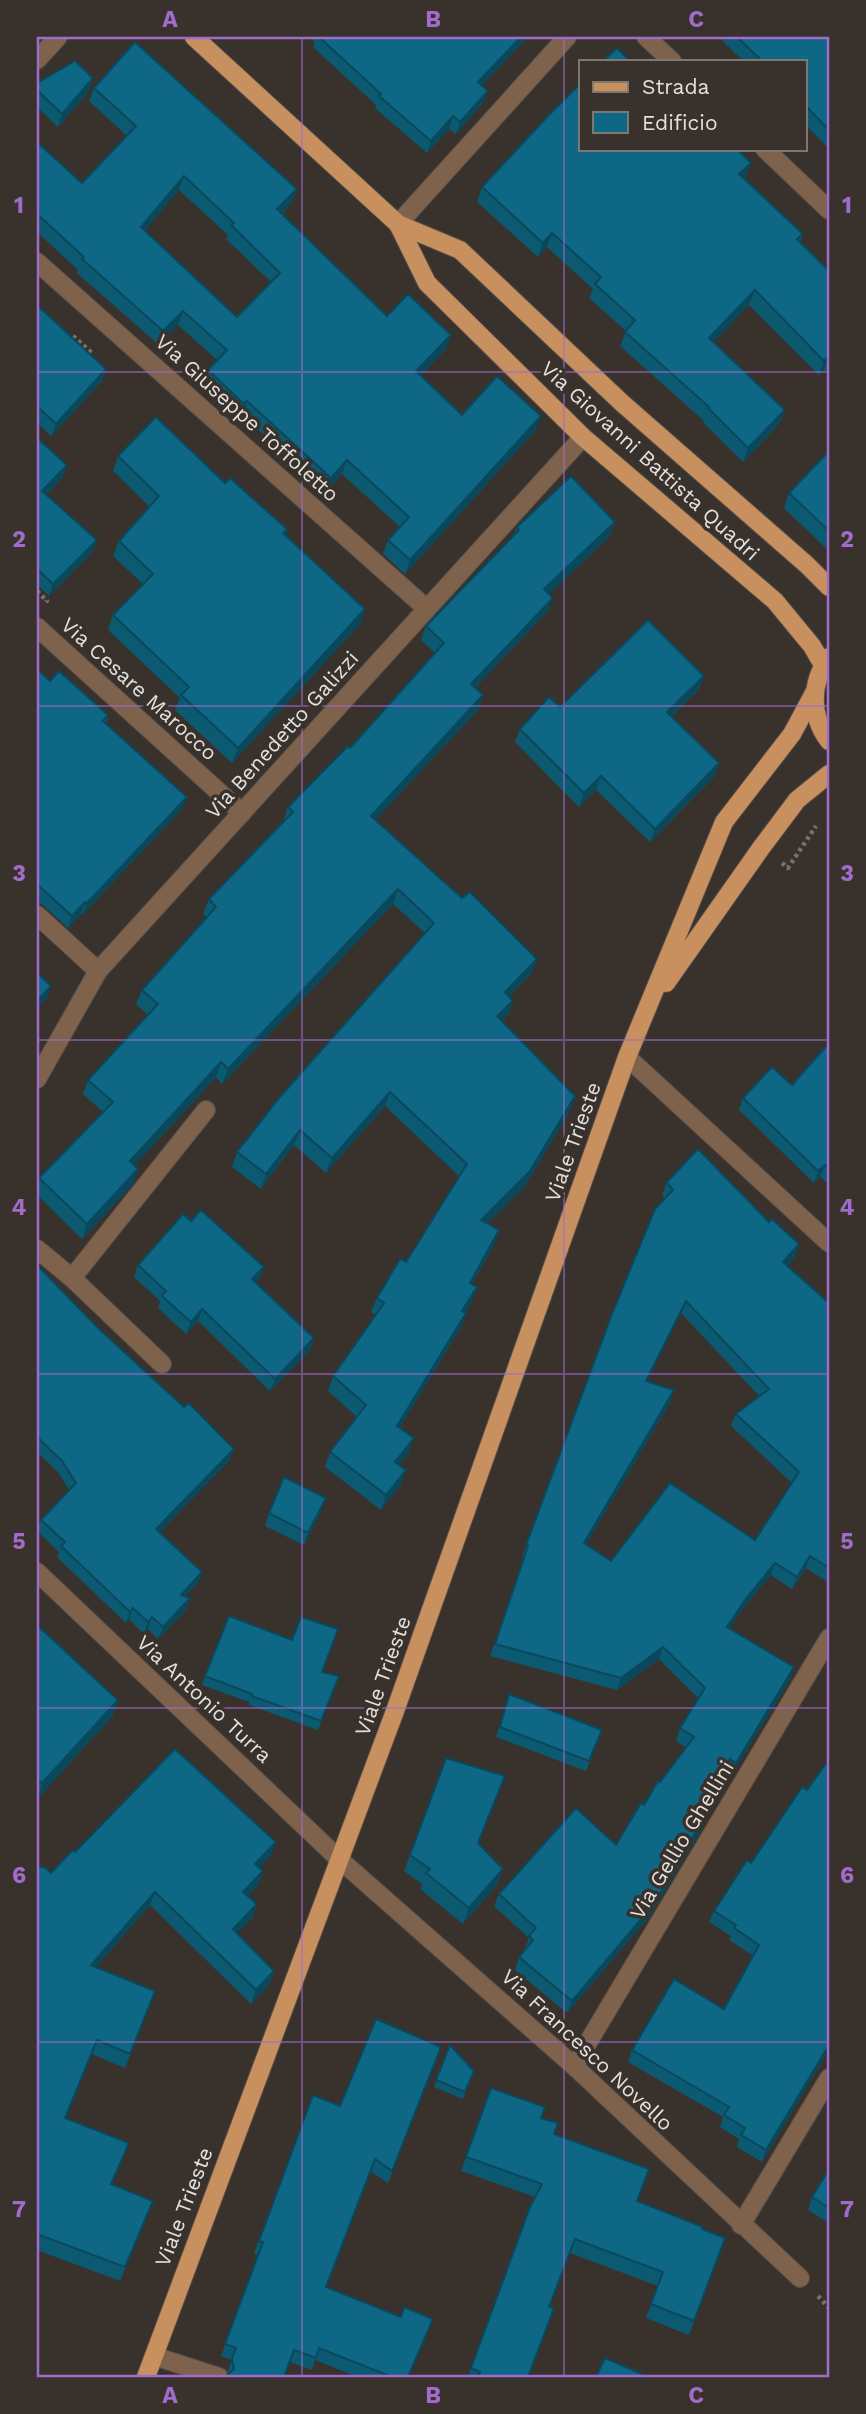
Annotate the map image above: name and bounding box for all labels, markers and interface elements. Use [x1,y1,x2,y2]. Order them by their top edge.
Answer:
text: A [162,6,178,33]
text: B [425,6,441,33]
text: C [688,6,704,33]
legend [579,60,806,150]
text: Strada [642,74,710,99]
text: Edificio [642,110,718,135]
text: 1 [14,192,24,219]
text: 1 [842,192,852,219]
street label: Via Giuseppe Toffoletto [150,329,344,507]
street label: Via Giovanni Battista Quadri [536,356,765,566]
text: 2 [12,526,26,553]
text: 2 [840,526,854,553]
street label: Via Cesare Marocco [56,612,223,765]
street label: Via Benedetto Galizzi [200,646,363,824]
text: 3 [12,860,26,887]
text: 3 [840,860,854,887]
street label: Viale Trieste [539,1078,606,1205]
text: 4 [12,1194,27,1221]
text: 4 [840,1194,855,1221]
text: 5 [12,1528,26,1555]
text: 5 [840,1528,854,1555]
street label: Viale Trieste [349,1612,416,1739]
street label: Via Antonio Turra [132,1630,277,1768]
street label: Via Gellio Ghellini [624,1756,739,1924]
text: 6 [12,1862,26,1889]
text: 6 [840,1862,854,1889]
street label: Via Francesco Novello [496,1964,678,2136]
street label: Viale Trieste [149,2144,218,2270]
text: 7 [12,2196,26,2223]
text: 7 [840,2196,854,2223]
text: A [162,2382,178,2409]
text: B [425,2382,441,2409]
text: C [688,2382,704,2409]

